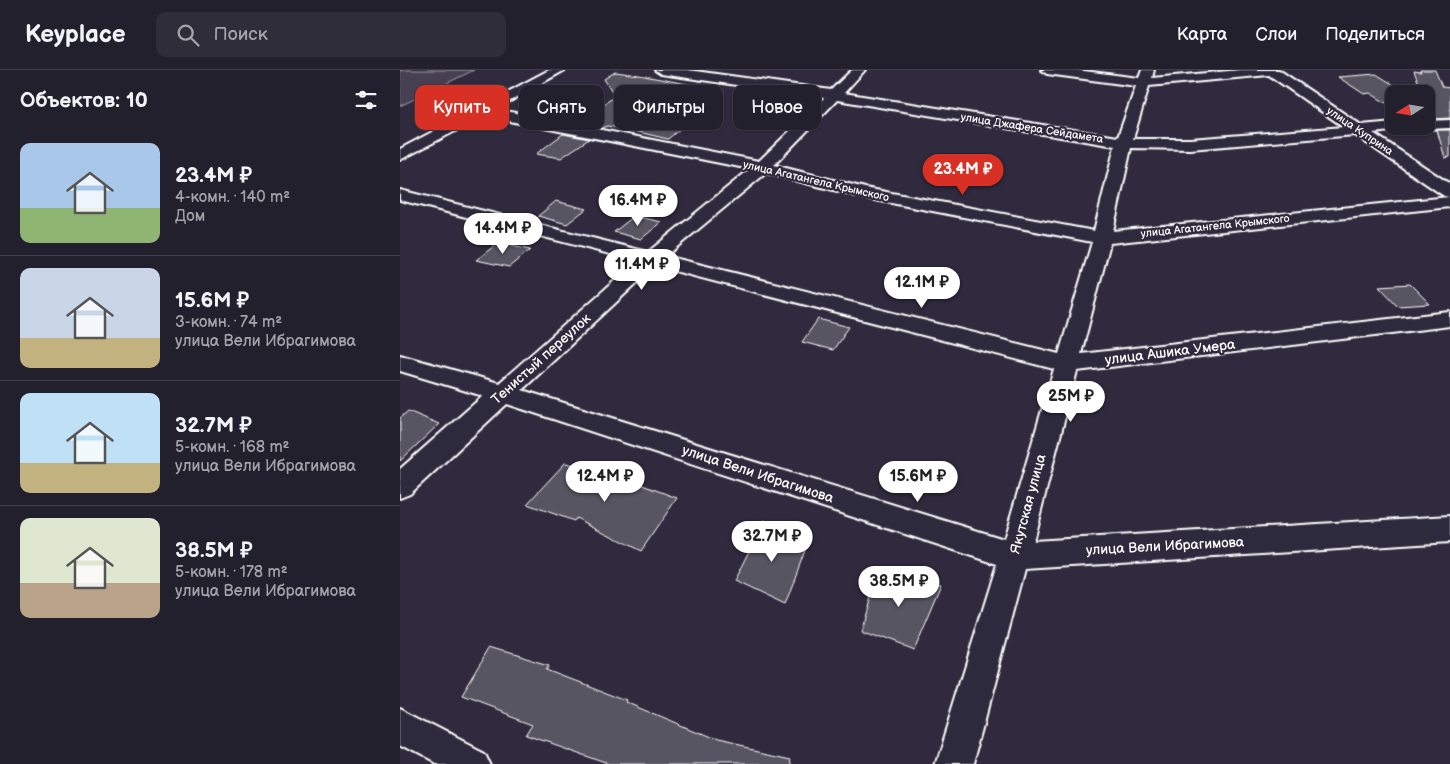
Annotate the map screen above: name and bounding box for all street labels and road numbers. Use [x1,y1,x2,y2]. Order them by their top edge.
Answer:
street label: улица Куприна [1324,104,1396,158]
street label: улица Джафера Сейдамета [960,110,1105,146]
street label: улица Агатангела Крымского [742,158,890,204]
street label: улица Агатангела Крымского [1140,212,1290,240]
street label: Тенистый переулок [488,310,595,408]
street label: улица Ашика Умера [1104,335,1237,368]
street label: улица Вели Ибрагимова [680,441,837,507]
street label: Якутская улица [1007,452,1050,556]
street label: улица Вели Ибрагимова [1085,533,1245,559]

